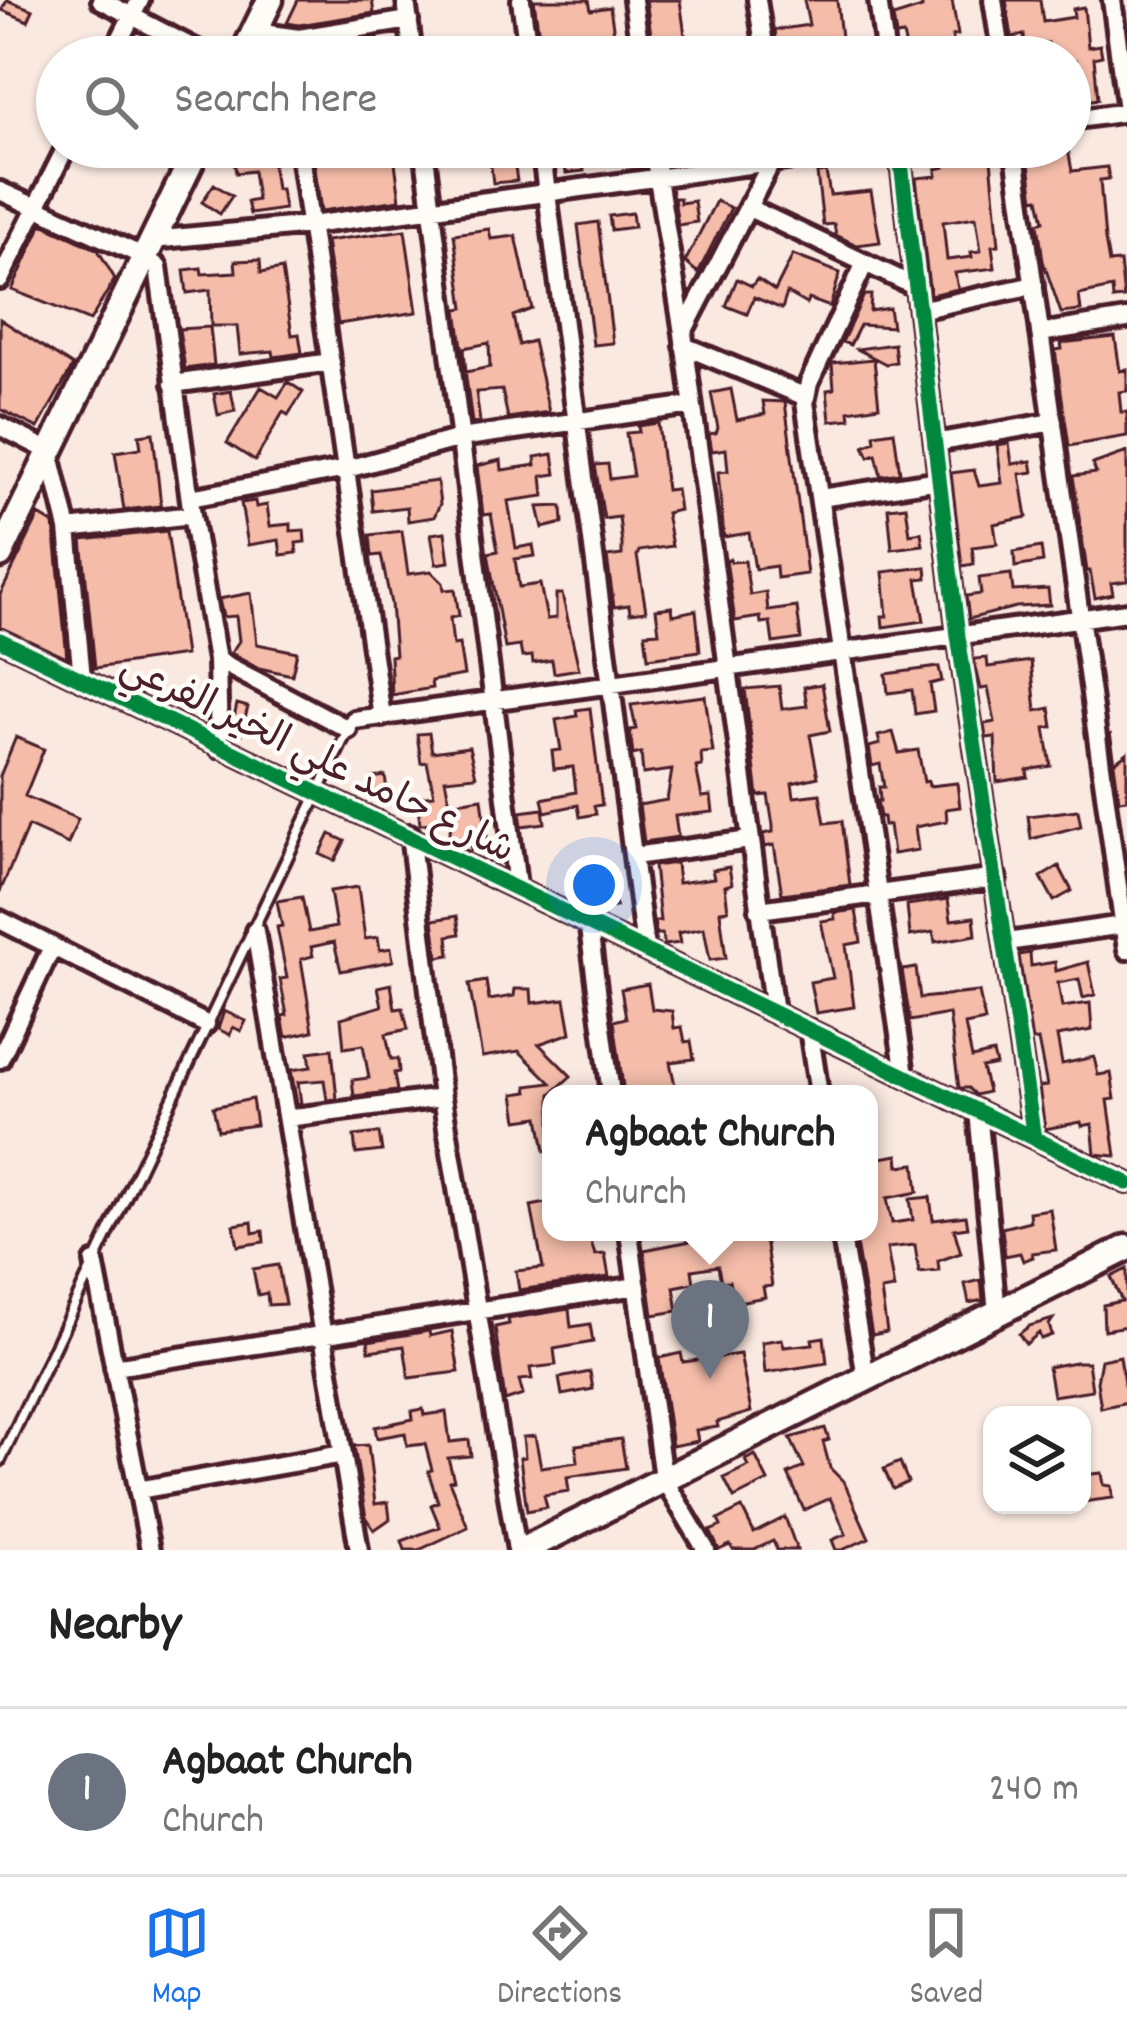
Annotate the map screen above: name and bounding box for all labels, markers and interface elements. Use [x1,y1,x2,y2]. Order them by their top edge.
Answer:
search box [36,36,1091,168]
icon: search [78,69,144,135]
text: Search here [174,70,377,134]
street label: شارع حامد علي الخير الفرعي [110,641,522,880]
your location [564,855,624,915]
popup [542,1085,878,1241]
text: Agbaat Church [585,1104,835,1168]
text: Church [585,1168,687,1223]
pin: 1 [671,1280,749,1379]
map controls [983,1406,1091,1514]
button: layers [983,1406,1091,1514]
text: Nearby [48,1592,181,1664]
text: Agbaat Church [162,1732,413,1796]
text: 1 [83,1764,91,1819]
text: 240 m [989,1764,1079,1819]
text: Church [162,1796,264,1851]
tab: Map [144,1900,210,2019]
tab: Directions [497,1900,622,2019]
tab: Saved [910,1900,983,2019]

